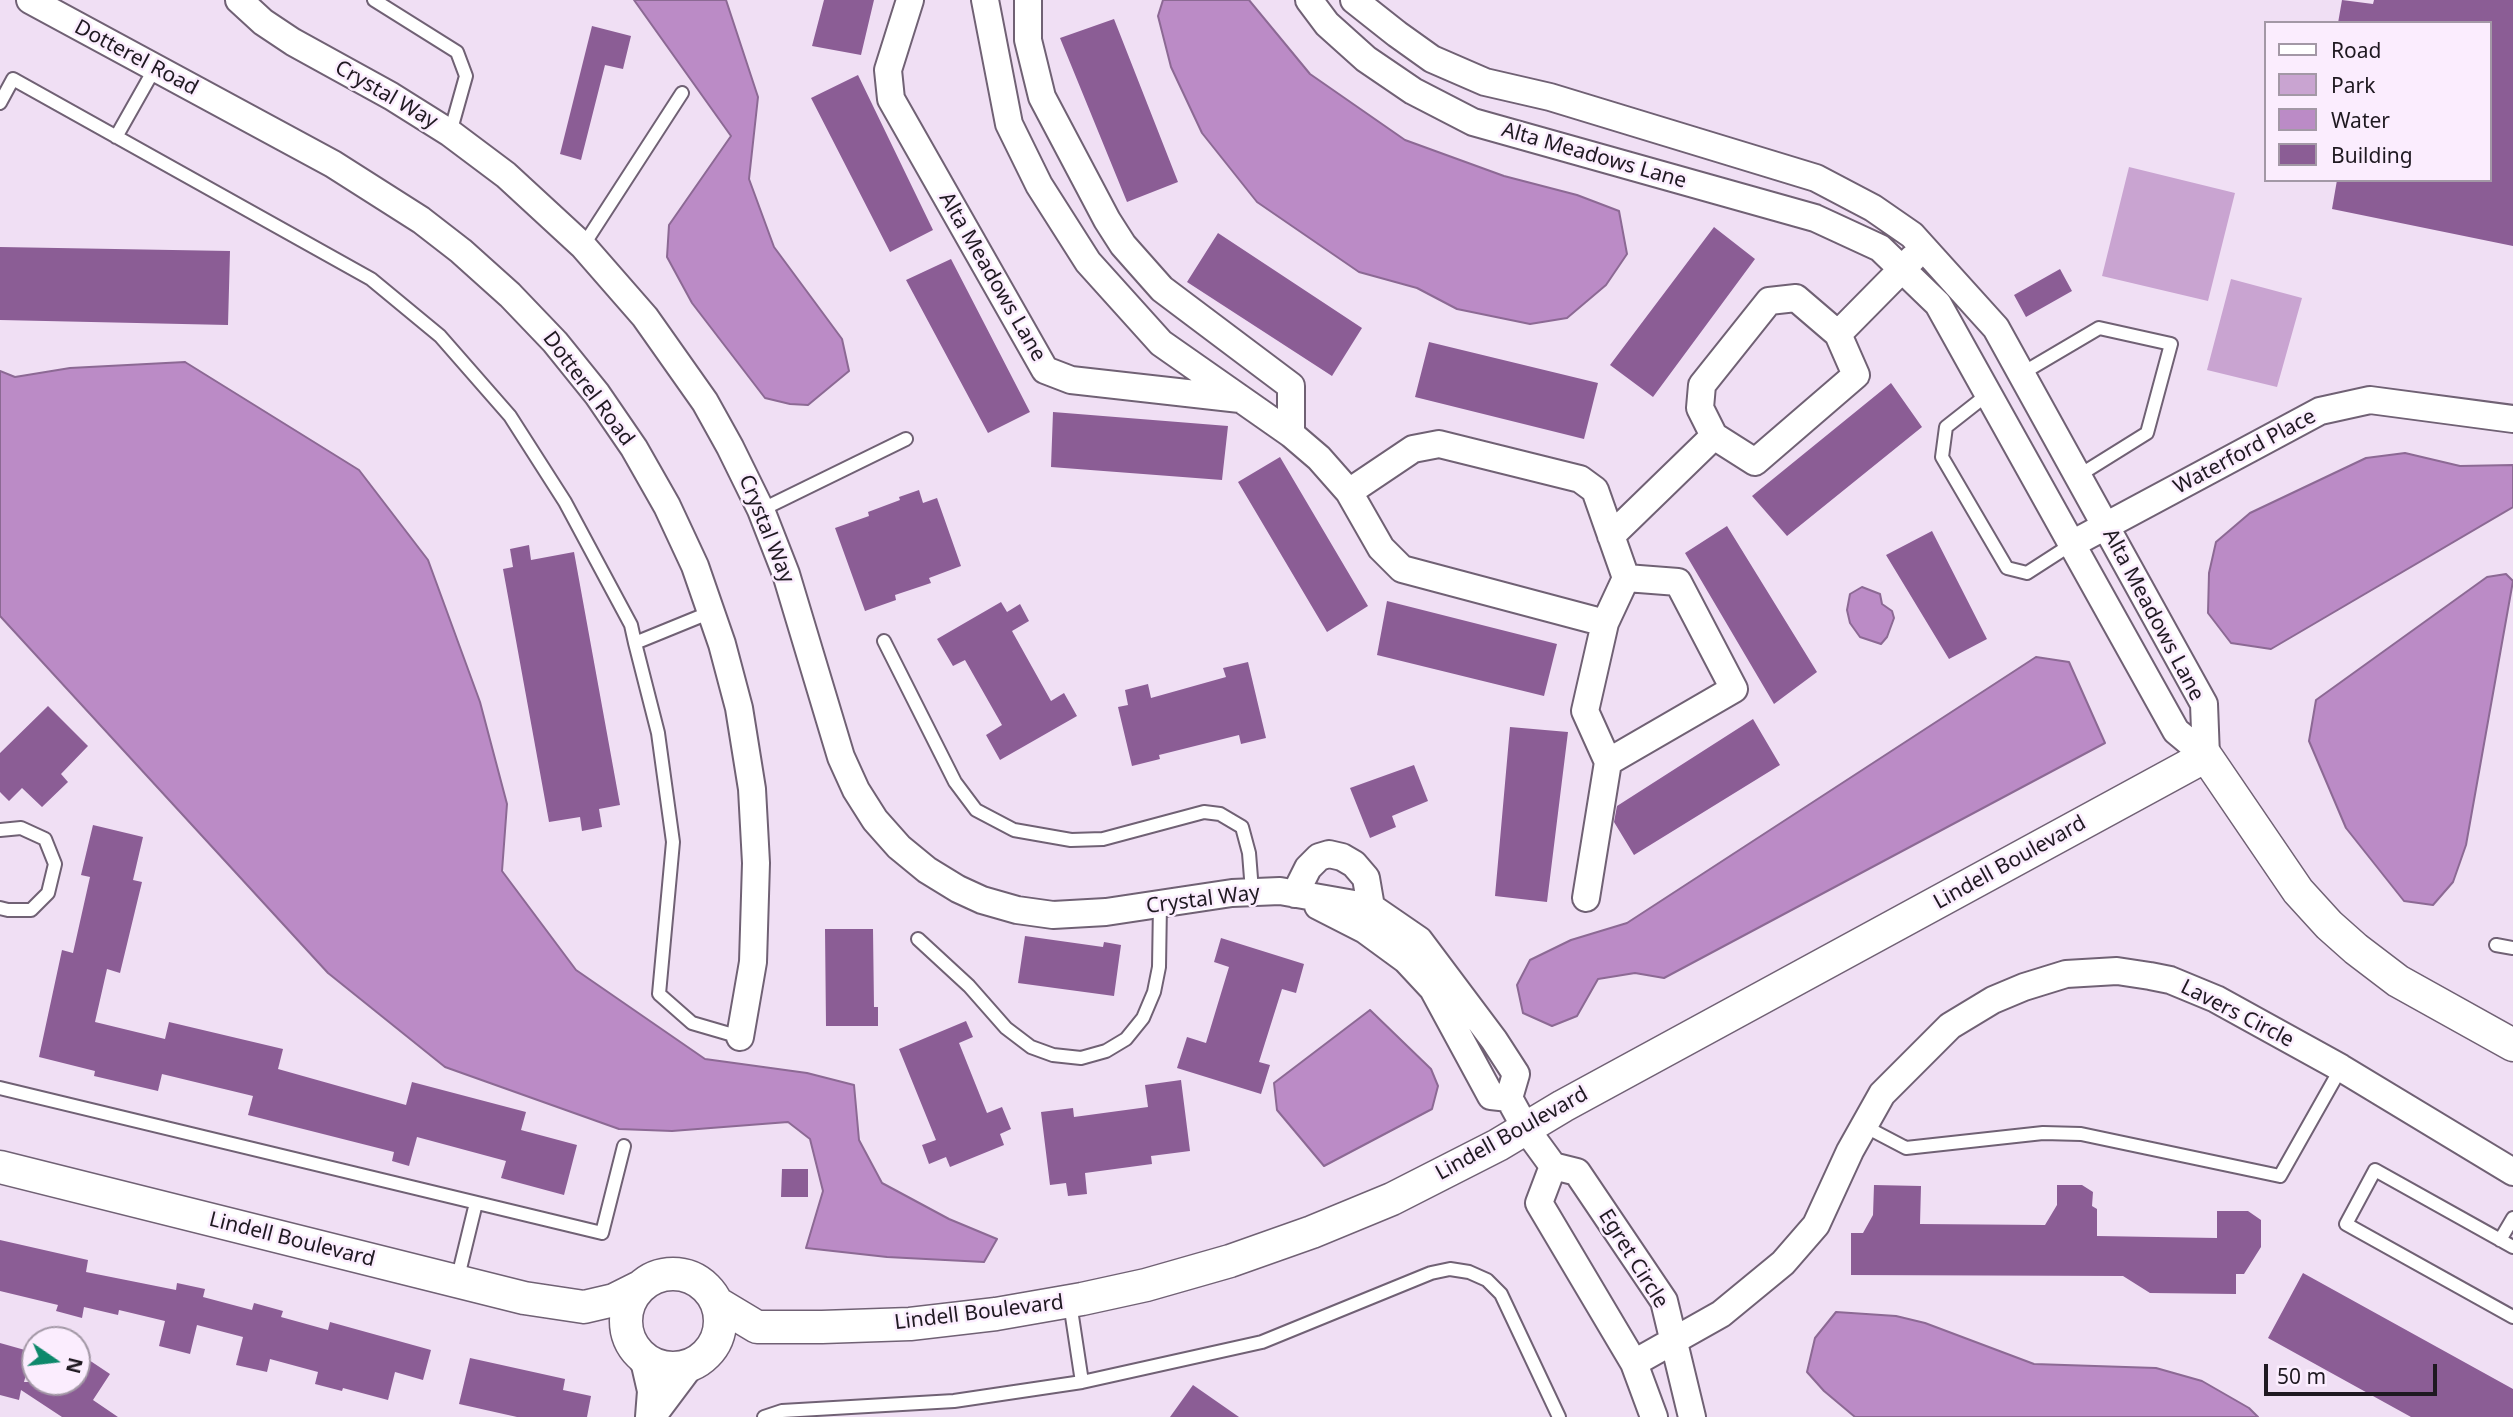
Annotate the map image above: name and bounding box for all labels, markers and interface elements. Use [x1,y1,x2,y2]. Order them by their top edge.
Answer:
street label: Dotterel Road [70,15,202,101]
legend [2264,21,2492,182]
text: Road [2331,36,2381,64]
street label: Crystal Way [330,55,442,135]
text: Park [2331,71,2375,99]
text: Water [2331,106,2390,134]
street label: Alta Meadows Lane [1499,118,1689,194]
text: Building [2331,141,2413,169]
street label: Alta Meadows Lane [933,188,1051,366]
street label: Dotterel Road [537,327,639,451]
street label: Waterford Place [2170,404,2320,500]
street label: Crystal Way [733,471,799,587]
street label: Alta Meadows Lane [2097,525,2209,705]
street label: Lindell Boulevard [1929,811,2091,915]
street label: Crystal Way [1145,881,1261,919]
street label: Lavers Circle [2176,975,2298,1053]
street label: Lindell Boulevard [1431,1082,1593,1186]
street label: Egret Circle [1593,1205,1673,1313]
street label: Lindell Boulevard [206,1207,378,1273]
street label: Lindell Boulevard [893,1290,1065,1336]
north arrow [21,1326,91,1396]
scale bar [2268,1350,2441,1394]
text: N [60,1355,89,1376]
text: 50 m [2277,1362,2326,1390]

